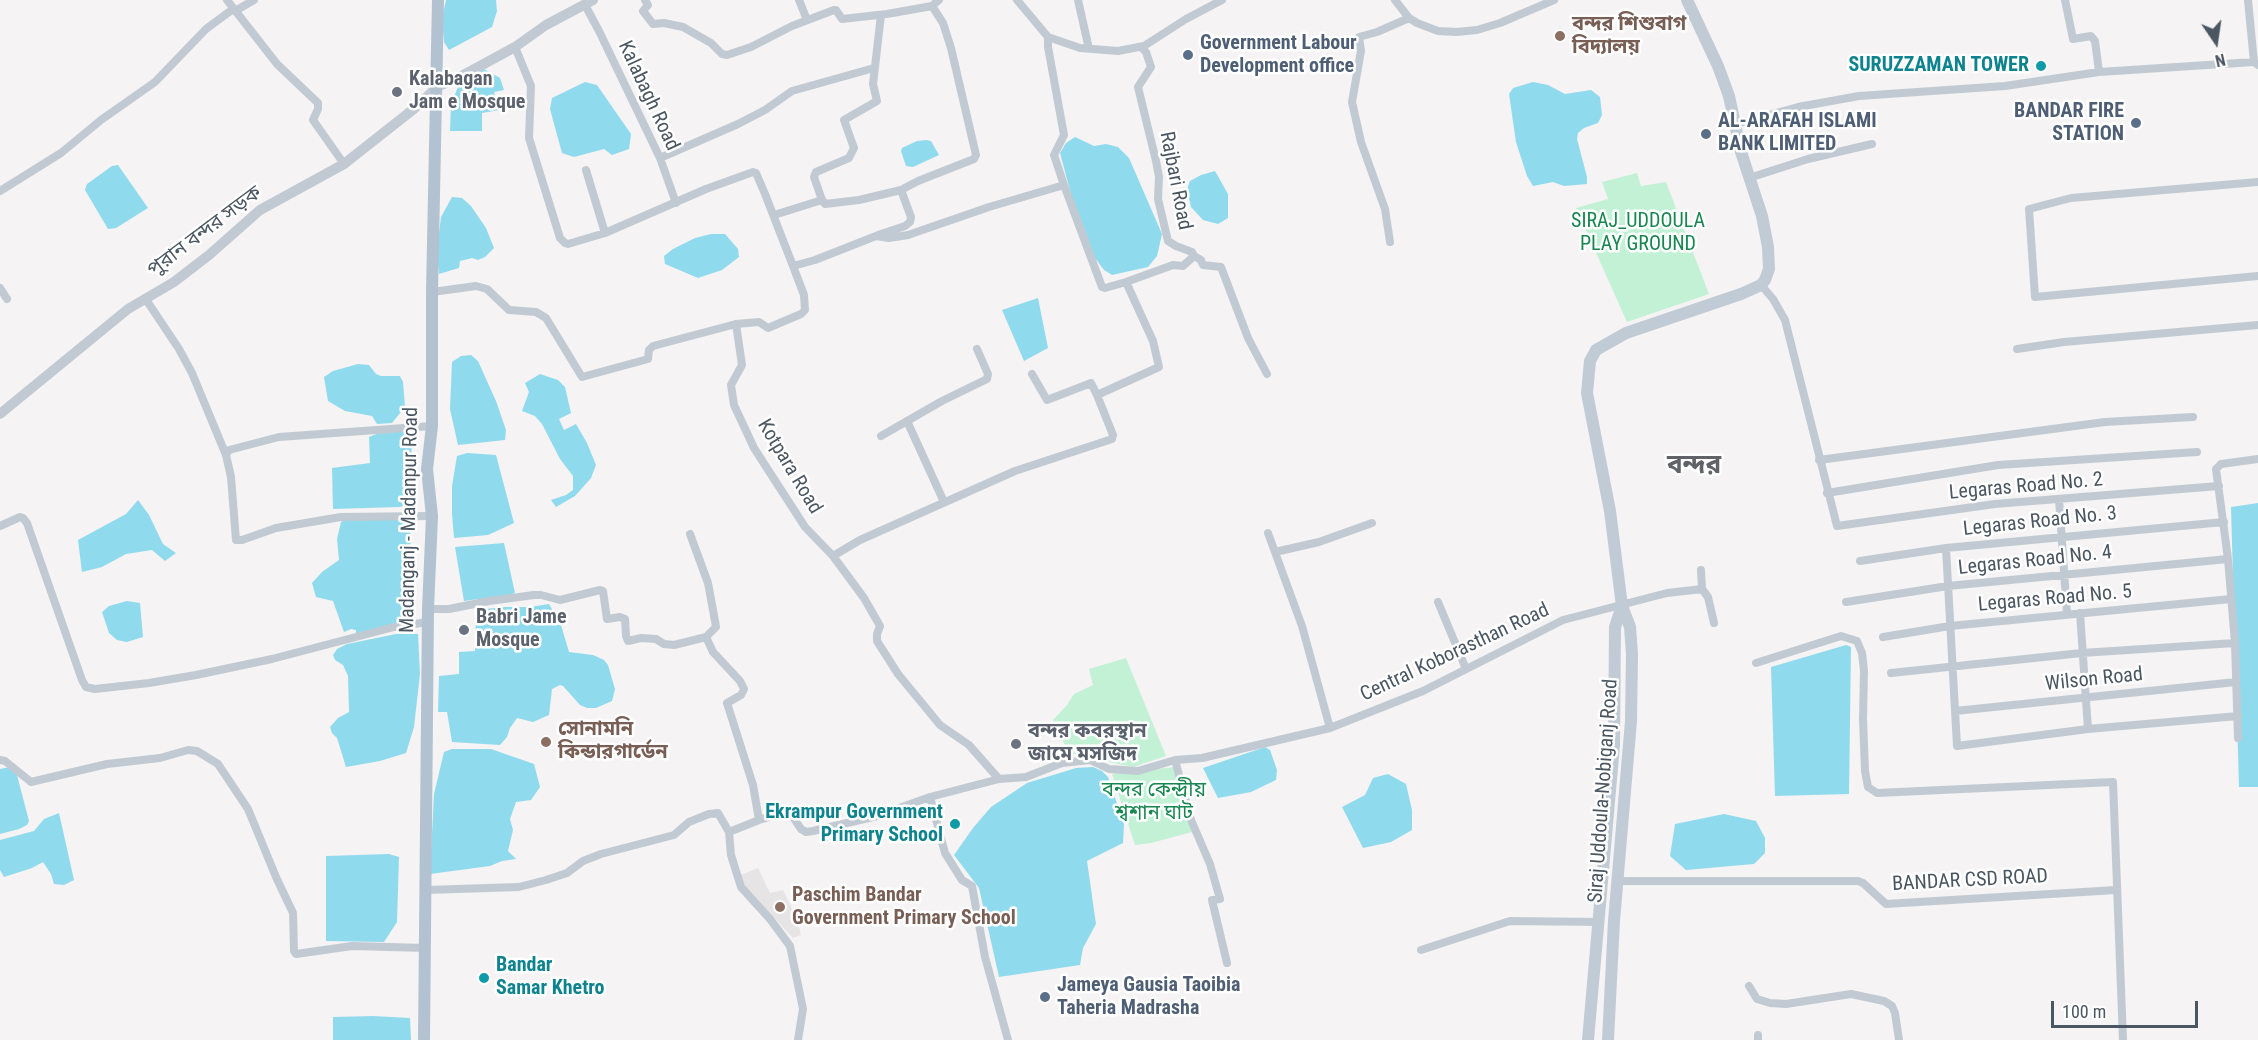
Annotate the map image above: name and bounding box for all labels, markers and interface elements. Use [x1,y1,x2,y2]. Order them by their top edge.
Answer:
north arrow [2186,12,2246,72]
place label: বন্দর শিশুবাগ বিদ্যালয় [1572,13,1686,60]
marker: বন্দর শিশুবাগ বিদ্যালয় [1553,29,1567,43]
place label: Government Labour Development office [1200,32,1357,79]
street label: Kalabagh Road [612,37,684,155]
marker: Government Labour Development office [1181,48,1195,62]
text: N [2213,50,2227,70]
place label: SURUZZAMAN TOWER [1848,54,2029,78]
marker: SURUZZAMAN TOWER [2034,59,2048,73]
place label: Kalabagan Jam e Mosque [409,68,525,115]
marker: Kalabagan Jam e Mosque [390,85,404,99]
place label: BANDAR FIRE STATION [2014,100,2124,147]
place label: AL-ARAFAH ISLAMI BANK LIMITED [1718,110,1877,157]
marker: BANDAR FIRE STATION [2129,116,2143,130]
marker: AL-ARAFAH ISLAMI BANK LIMITED [1699,127,1713,141]
street label: Rajbari Road [1154,130,1196,232]
street label: পুরান বন্দর সড়ক [143,181,267,283]
park label: SIRAJ_UDDOULA PLAY GROUND [1571,210,1705,257]
street label: Madanganj - Madanpur Road [396,407,424,633]
street label: Kotpara Road [751,415,827,519]
district label: বন্দর [1667,450,1721,482]
street label: Legaras Road No. 2 [1948,468,2104,506]
street label: Legaras Road No. 3 [1962,502,2118,542]
street label: Legaras Road No. 4 [1957,541,2113,581]
street label: Legaras Road No. 5 [1977,580,2133,618]
street label: Central Koborasthan Road [1357,599,1553,707]
place label: Babri Jame Mosque [476,606,566,653]
marker: Babri Jame Mosque [457,623,471,637]
street label: Wilson Road [2044,663,2144,697]
street label: Siraj Uddoula-Nobiganj Road [1584,678,1624,904]
place label: সোনামনি কিন্ডারগার্ডেন [558,718,668,765]
place label: বন্দর কবরস্থান জামে মসজিদ [1028,720,1147,767]
marker: সোনামনি কিন্ডারগার্ডেন [539,735,553,749]
marker: বন্দর কবরস্থান জামে মসজিদ [1009,737,1023,751]
park label: বন্দর কেন্দ্রীয় শ্বশান ঘাট [1102,779,1206,826]
place label: Ekrampur Government Primary School [765,801,943,848]
marker: Ekrampur Government Primary School [948,817,962,831]
street label: BANDAR CSD ROAD [1892,865,2048,897]
place label: Paschim Bandar Government Primary School [792,884,1016,931]
marker: Paschim Bandar Government Primary School [773,900,787,914]
place label: Bandar Samar Khetro [496,954,605,1001]
marker: Bandar Samar Khetro [477,971,491,985]
place label: Jameya Gausia Taoibia Taheria Madrasha [1057,974,1240,1021]
scale bar [2054,989,2201,1027]
marker: Jameya Gausia Taoibia Taheria Madrasha [1038,990,1052,1004]
text: 100 m [2062,1001,2106,1022]

